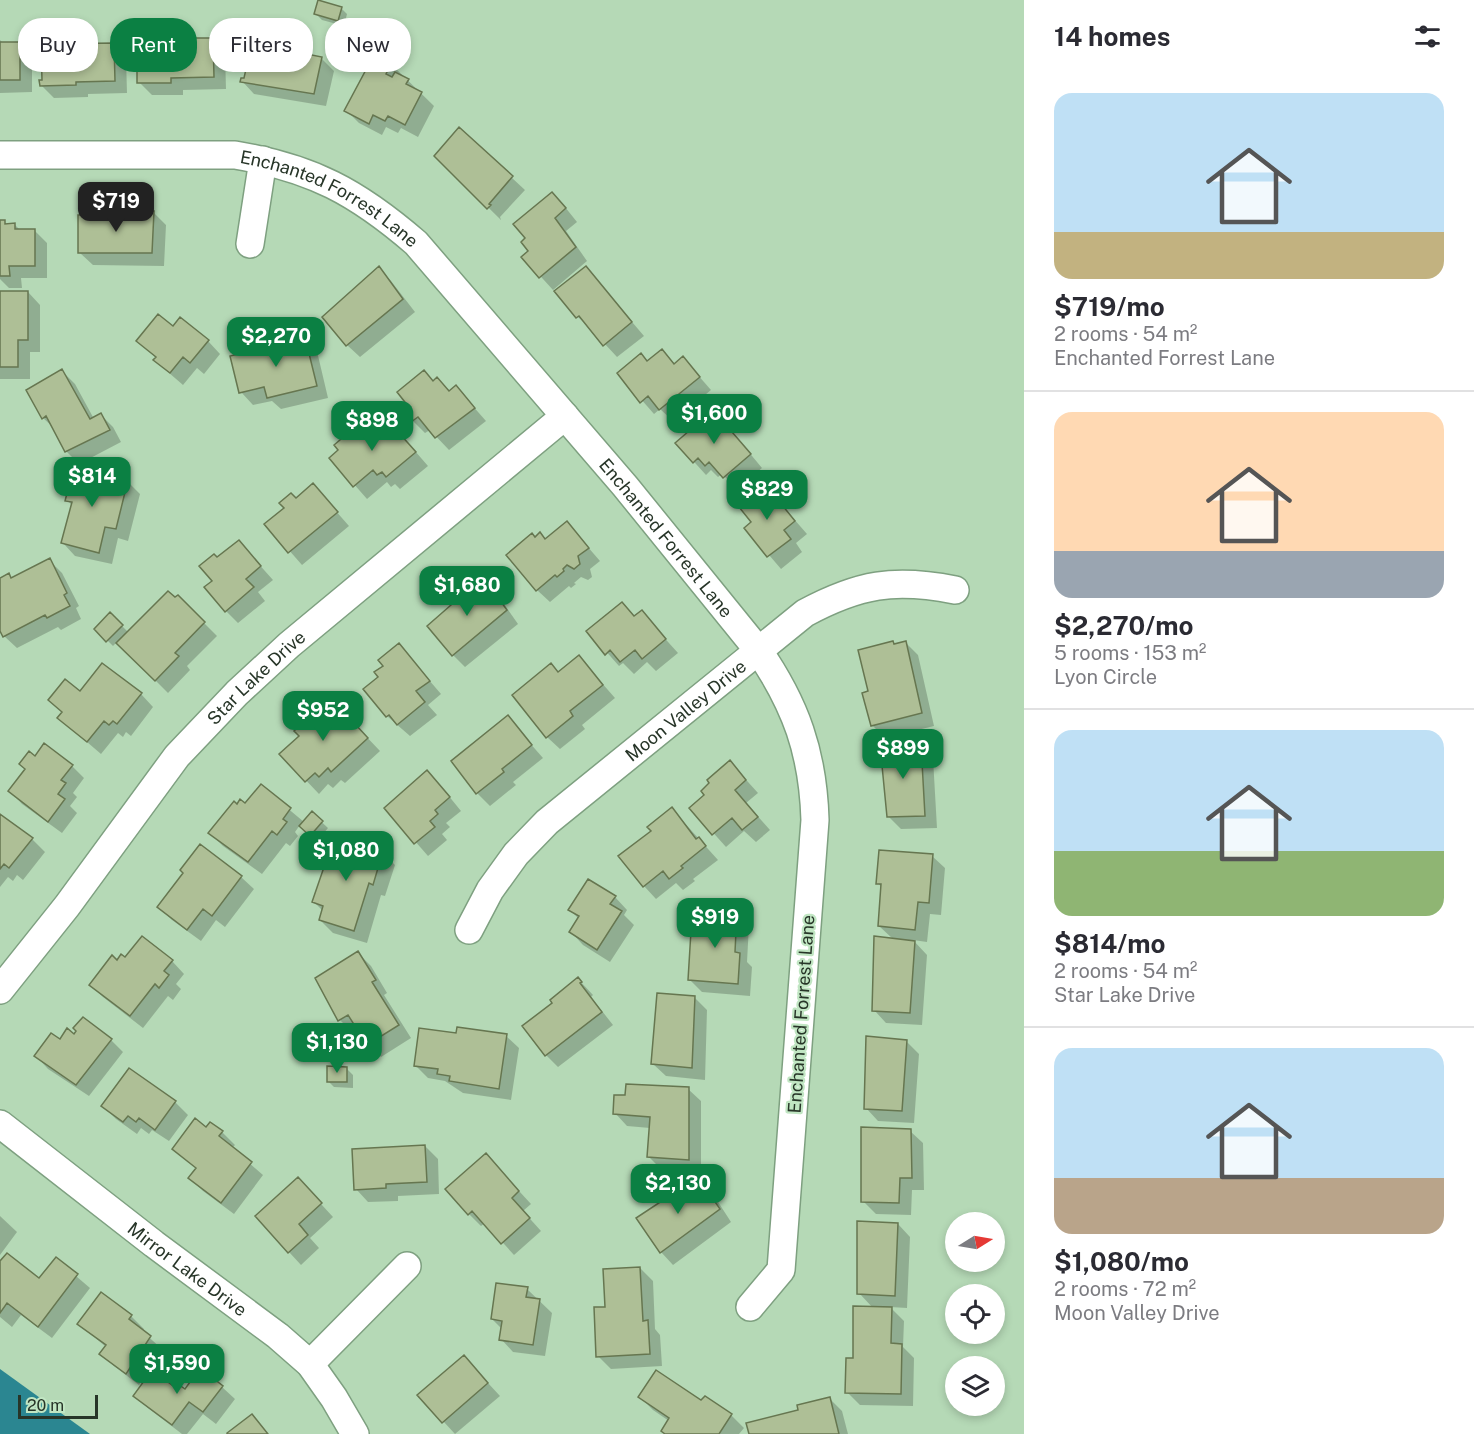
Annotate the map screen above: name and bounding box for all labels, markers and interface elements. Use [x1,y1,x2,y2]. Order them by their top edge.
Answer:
chip: Buy [18,18,98,72]
chip: Rent [110,18,197,72]
chip: Filters [209,18,313,72]
chip: New [325,18,411,72]
icon: filters [1411,20,1444,53]
text: 14 homes [1054,21,1170,52]
icon: home [1195,132,1303,240]
street label: Enchanted Forrest Lane [239,146,423,251]
pin: $719 [80,182,152,233]
text: $719 [92,189,140,213]
text: $719/mo [1054,291,1165,322]
pin: $2,270 [227,317,325,368]
text: 2 rooms · 54 m² [1054,322,1197,346]
text: $2,270 [241,324,311,348]
text: Enchanted Forrest Lane [1054,346,1275,370]
pin: $1,600 [665,394,763,445]
pin: $898 [336,401,408,452]
text: $1,600 [681,401,747,425]
text: $898 [345,408,399,432]
icon: home [1195,451,1303,559]
street label: Enchanted Forrest Lane [595,454,738,621]
pin: $814 [56,457,128,508]
text: $814 [68,464,116,488]
pin: $829 [731,470,803,521]
text: $829 [741,477,793,501]
pin: $1,680 [418,566,516,617]
text: $1,680 [433,573,501,597]
text: $2,270/mo [1054,610,1193,641]
street label: Star Lake Drive [202,626,309,729]
text: 5 rooms · 153 m² [1054,641,1206,665]
street label: Moon Valley Drive [621,655,750,765]
text: Lyon Circle [1054,665,1157,689]
pin: $952 [287,691,359,742]
text: $952 [297,698,350,722]
pin: $899 [867,729,939,780]
text: $899 [876,736,930,760]
icon: home [1195,769,1303,877]
pin: $1,080 [297,831,395,882]
text: $1,080 [313,838,379,862]
pin: $919 [679,898,751,949]
text: $919 [691,905,739,929]
street label: Enchanted Forrest Lane [784,914,818,1114]
text: $814/mo [1054,928,1165,959]
text: 2 rooms · 54 m² [1054,959,1197,983]
text: Star Lake Drive [1054,983,1195,1007]
pin: $1,130 [288,1023,386,1074]
text: $1,130 [306,1030,368,1054]
icon: home [1195,1087,1303,1195]
pin: $2,130 [629,1164,727,1215]
text: $2,130 [645,1171,711,1195]
north arrow [945,1212,1005,1272]
map controls [945,1212,1005,1416]
street label: Mirror Lake Drive [124,1217,251,1320]
text: $1,080/mo [1054,1246,1189,1277]
text: 2 rooms · 72 m² [1054,1277,1196,1301]
button: locate [945,1284,1005,1344]
text: Moon Valley Drive [1054,1301,1220,1325]
pin: $1,590 [128,1344,226,1395]
text: $1,590 [143,1351,211,1375]
button: layers [945,1356,1005,1416]
scale bar [18,1392,98,1420]
text: 20 m [27,1396,64,1415]

